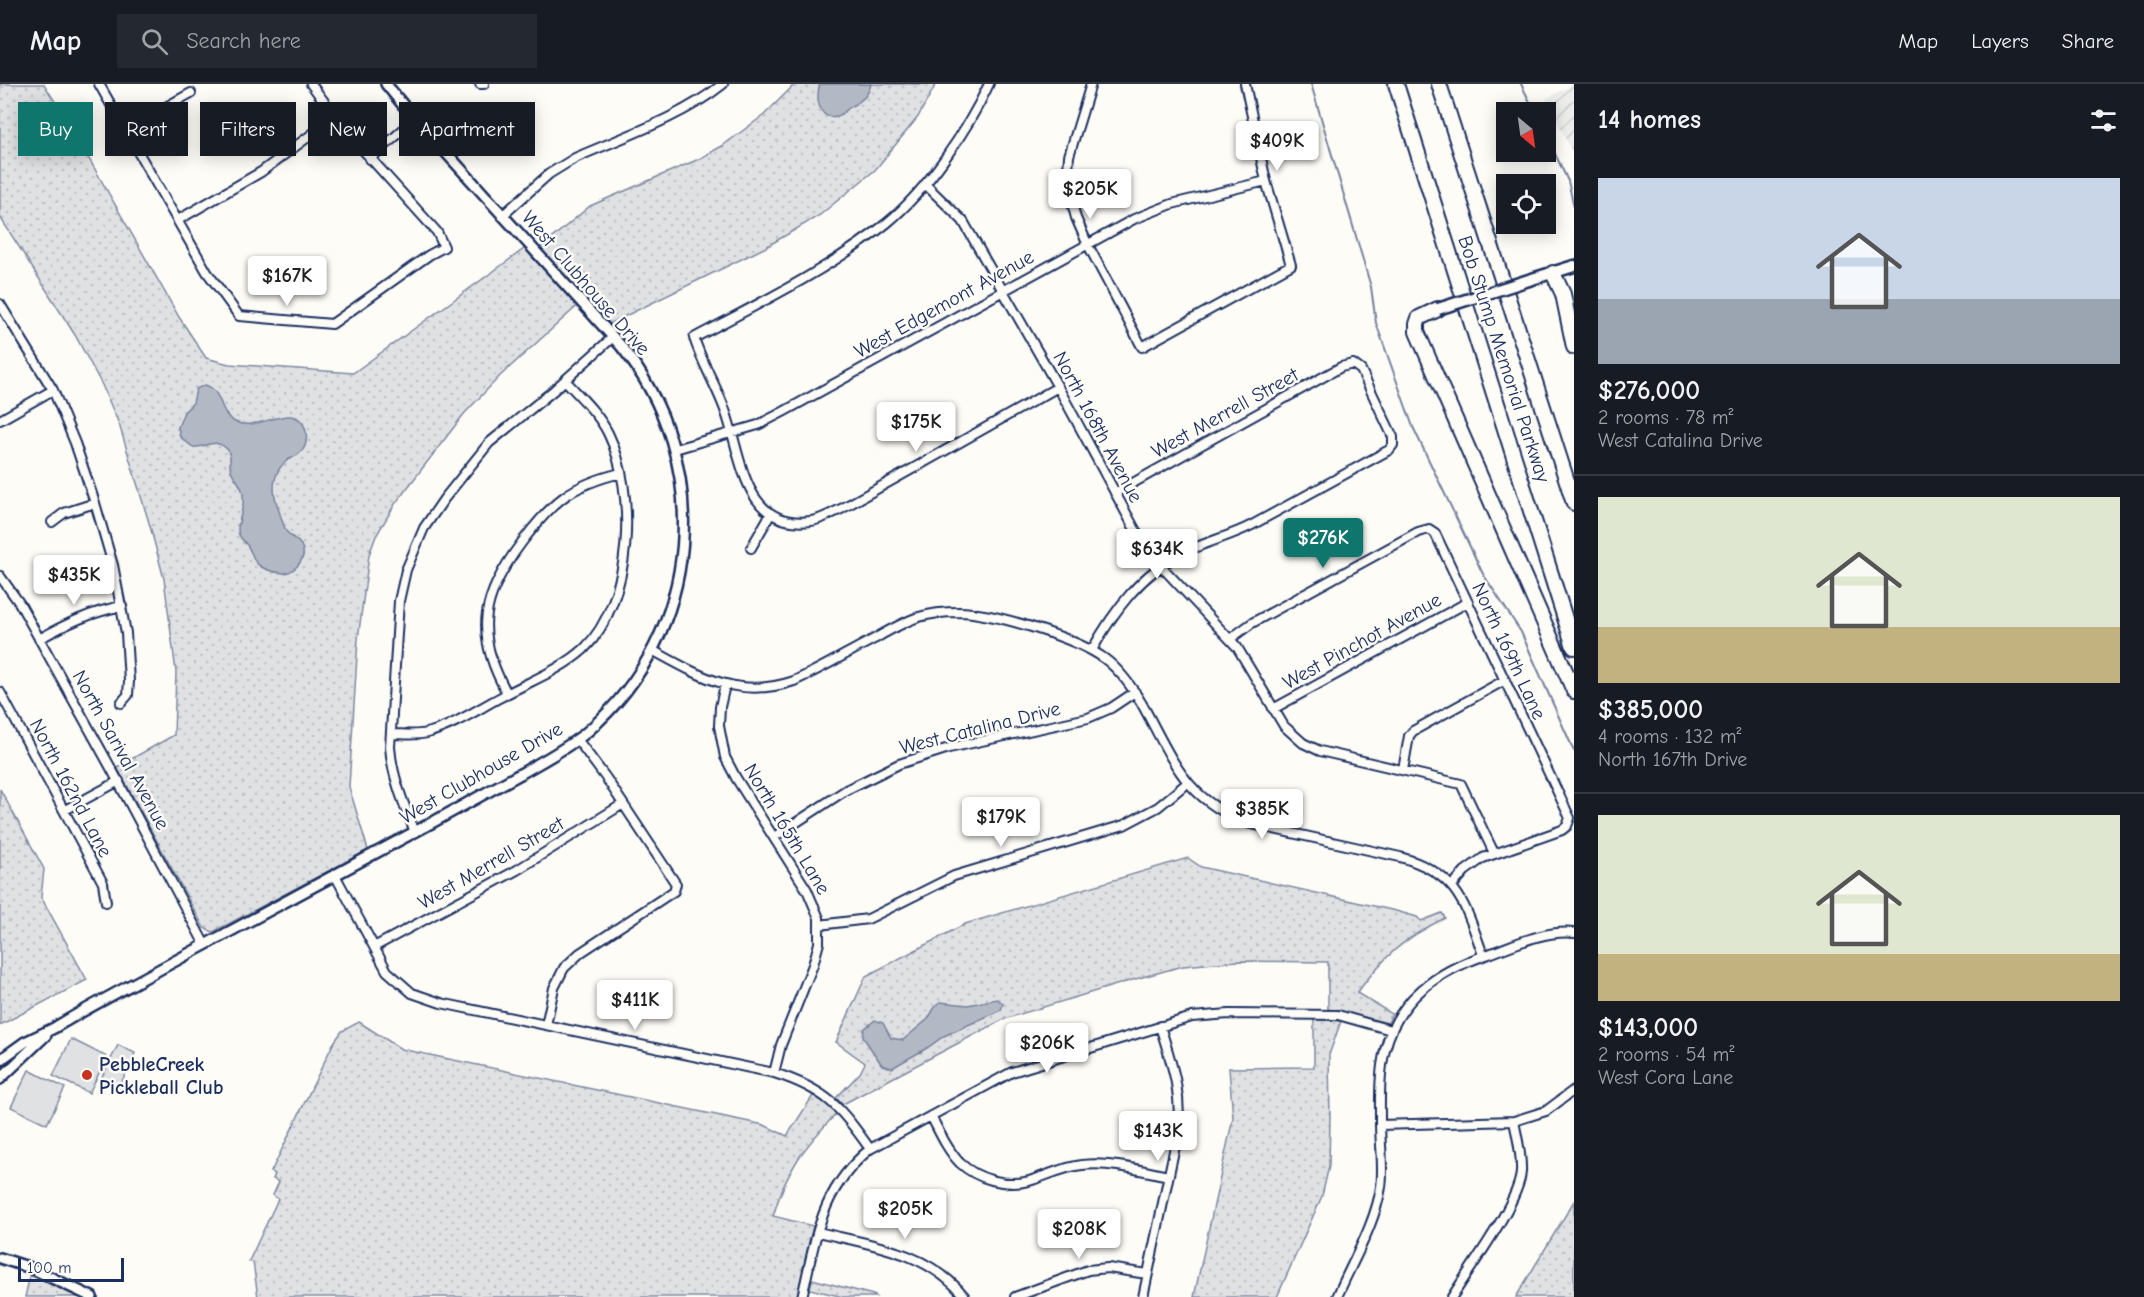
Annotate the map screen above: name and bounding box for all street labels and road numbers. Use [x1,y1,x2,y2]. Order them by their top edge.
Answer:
street label: West Clubhouse Drive [517,206,655,360]
street label: Bob Stump Memorial Parkway [1453,233,1555,485]
street label: West Edgemont Avenue [850,245,1038,363]
street label: North 168th Avenue [1048,347,1148,507]
street label: West Merrell Street [1147,362,1304,463]
street label: North 169th Lane [1467,579,1551,723]
street label: West Pinchot Avenue [1279,588,1445,694]
street label: North Sarival Avenue [68,666,174,834]
street label: West Catalina Drive [897,697,1063,759]
street label: North 162nd Lane [25,715,117,861]
street label: West Clubhouse Drive [396,717,566,829]
street label: North 165th Lane [739,759,835,899]
street label: West Merrell Street [414,811,569,914]

